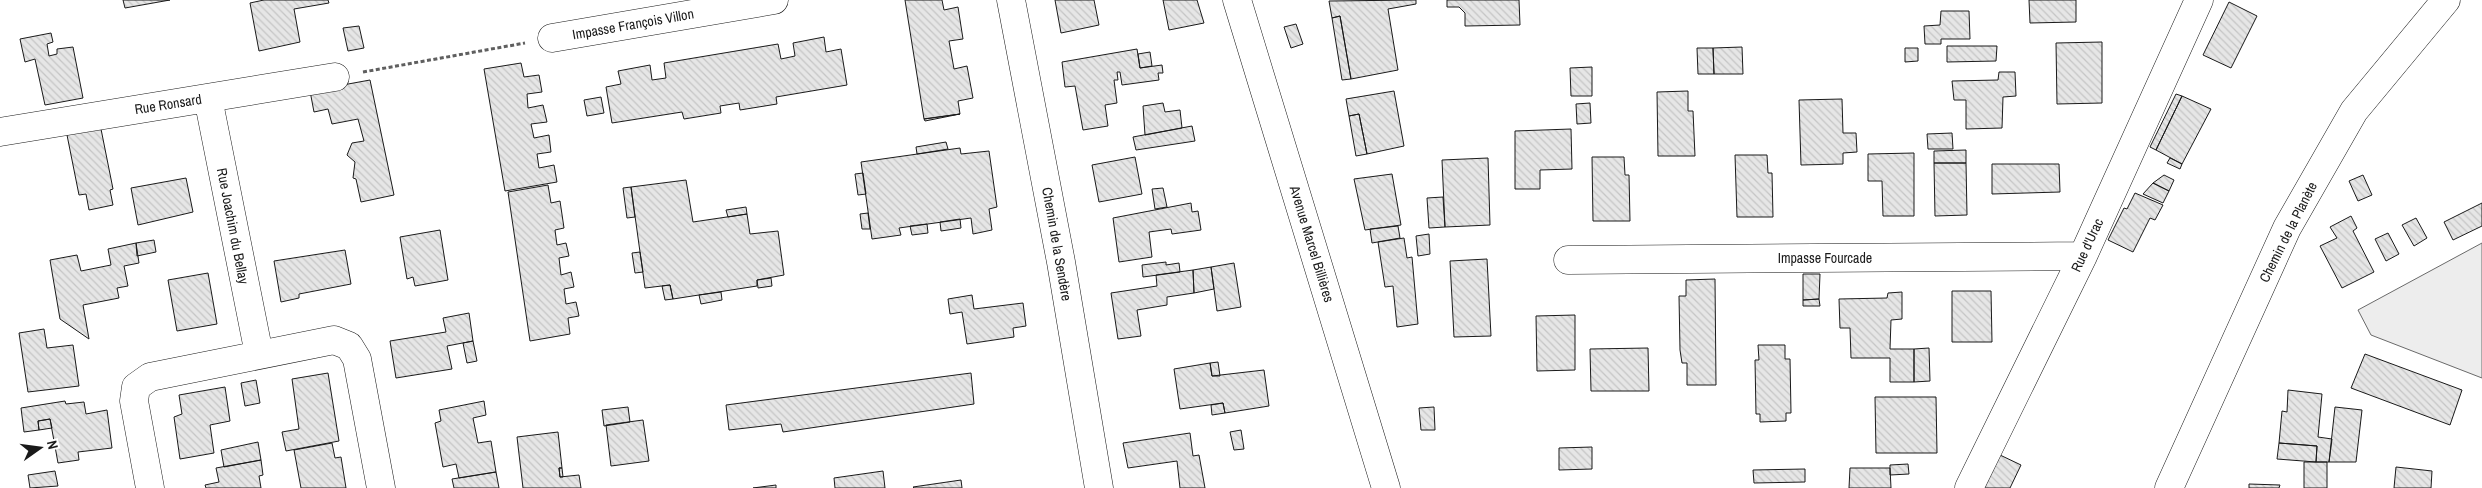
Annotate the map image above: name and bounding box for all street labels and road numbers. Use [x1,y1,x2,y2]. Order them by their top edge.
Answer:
street label: Impasse François Villon [571,4,695,44]
street label: Rue Ronsard [133,90,203,118]
street label: Rue Joachim du Bellay [213,166,253,286]
street label: Chemin de la Planète [2255,179,2321,285]
street label: Avenue Marcel Billières [1285,183,1338,305]
street label: Chemin de la Sendère [1038,186,1076,302]
street label: Rue d'Urac [2067,215,2107,275]
street label: Impasse Fourcade [1778,249,1872,267]

